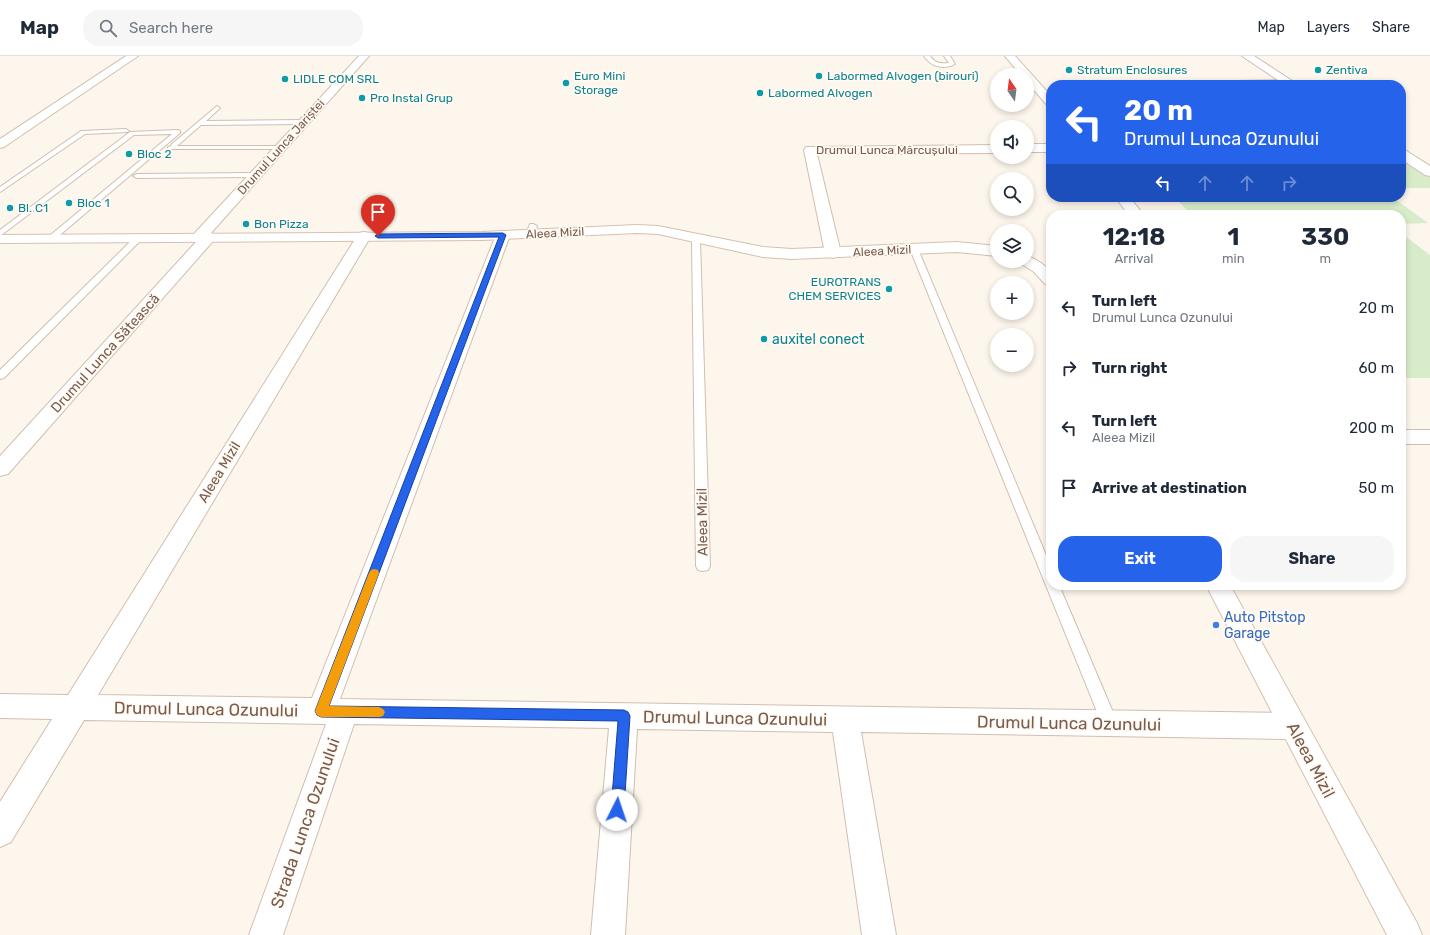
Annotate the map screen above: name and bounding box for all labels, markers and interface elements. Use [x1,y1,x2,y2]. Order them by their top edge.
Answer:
search box [83,10,363,46]
text: Map [20,16,59,39]
icon: search [97,17,119,39]
text: Search here [129,19,213,37]
text: Map [1258,19,1285,36]
text: Layers [1307,19,1350,36]
text: Share [1372,19,1410,36]
place label: Stratum Enclosures [1077,63,1187,77]
place label: Zentiva [1326,63,1368,77]
marker: Stratum Enclosures [1064,65,1074,75]
marker: Zentiva [1313,65,1323,75]
north arrow [990,68,1034,112]
map controls [990,68,1034,372]
place label: Euro Mini Storage [574,69,625,97]
place label: Labormed Alvogen (birouri) [827,69,979,83]
marker: Labormed Alvogen (birouri) [814,71,824,81]
place label: LIDLE COM SRL [293,72,379,86]
marker: LIDLE COM SRL [280,74,290,84]
marker: Euro Mini Storage [561,78,571,88]
place label: Labormed Alvogen [768,86,873,100]
marker: Labormed Alvogen [755,88,765,98]
place label: Pro Instal Grup [370,91,453,105]
marker: Pro Instal Grup [357,93,367,103]
text: 20 m [1124,94,1193,127]
street label: Drumul Lunca Jariștei [235,96,327,197]
icon: left [1058,96,1110,148]
button: sound [990,120,1034,164]
text: Drumul Lunca Ozunului [1124,128,1319,150]
street label: Drumul Lunca Mărcușului [816,143,958,157]
place label: Bloc 2 [137,147,171,161]
marker: Bloc 2 [124,149,134,159]
button: search [990,172,1034,216]
icon: left [1152,172,1174,194]
icon: ahead [1194,172,1216,194]
icon: ahead [1236,172,1258,194]
icon: right [1278,172,1300,194]
pin [361,195,395,236]
place label: Bloc 1 [77,196,110,210]
marker: Bloc 1 [64,198,74,208]
place label: Bl. C1 [18,201,48,215]
icon: arrive [367,201,389,223]
marker: Bl. C1 [5,203,15,213]
place label: Bon Pizza [254,217,309,231]
marker: Bon Pizza [241,219,251,229]
text: 12:18 [1103,223,1165,251]
text: 1 [1227,223,1239,251]
text: 330 [1301,223,1349,251]
street label: Aleea Mizil [526,224,585,242]
button: layers [990,224,1034,268]
street label: Aleea Mizil [853,242,912,260]
text: Arrival [1115,251,1154,266]
text: min [1222,251,1245,266]
text: m [1320,251,1331,266]
place label: EUROTRANS CHEM SERVICES [788,275,881,303]
button: + [990,276,1034,320]
marker: EUROTRANS CHEM SERVICES [884,284,894,294]
street label: Drumul Lunca Sătească [47,290,163,416]
text: Turn left [1092,292,1157,310]
icon: left [1058,297,1080,319]
text: 20 m [1359,299,1394,317]
text: Drumul Lunca Ozunului [1092,310,1233,325]
button: − [990,328,1034,372]
place label: auxitel conect [772,331,865,348]
marker: auxitel conect [759,334,769,344]
icon: right [1058,357,1080,379]
text: Turn right [1092,359,1167,377]
text: 60 m [1358,359,1394,377]
text: Turn left [1092,412,1157,430]
icon: left [1058,417,1080,439]
text: 200 m [1349,419,1394,437]
text: Aleea Mizil [1092,430,1155,445]
street label: Aleea Mizil [195,439,244,506]
icon: arrive [1058,477,1080,499]
text: Arrive at destination [1092,479,1247,497]
text: 50 m [1359,479,1394,497]
street label: Aleea Mizil [693,488,712,556]
button: Exit [1058,536,1222,582]
button: Share [1230,536,1394,582]
place label: Auto Pitstop Garage [1224,609,1306,642]
marker: Auto Pitstop Garage [1211,620,1221,630]
street label: Drumul Lunca Ozunului [114,697,298,721]
street label: Drumul Lunca Ozunului [643,706,827,730]
street label: Drumul Lunca Ozunului [977,711,1161,735]
street label: Aleea Mizil [1283,719,1339,801]
street label: Strada Lunca Ozunului [266,735,344,911]
position arrow [596,789,638,831]

